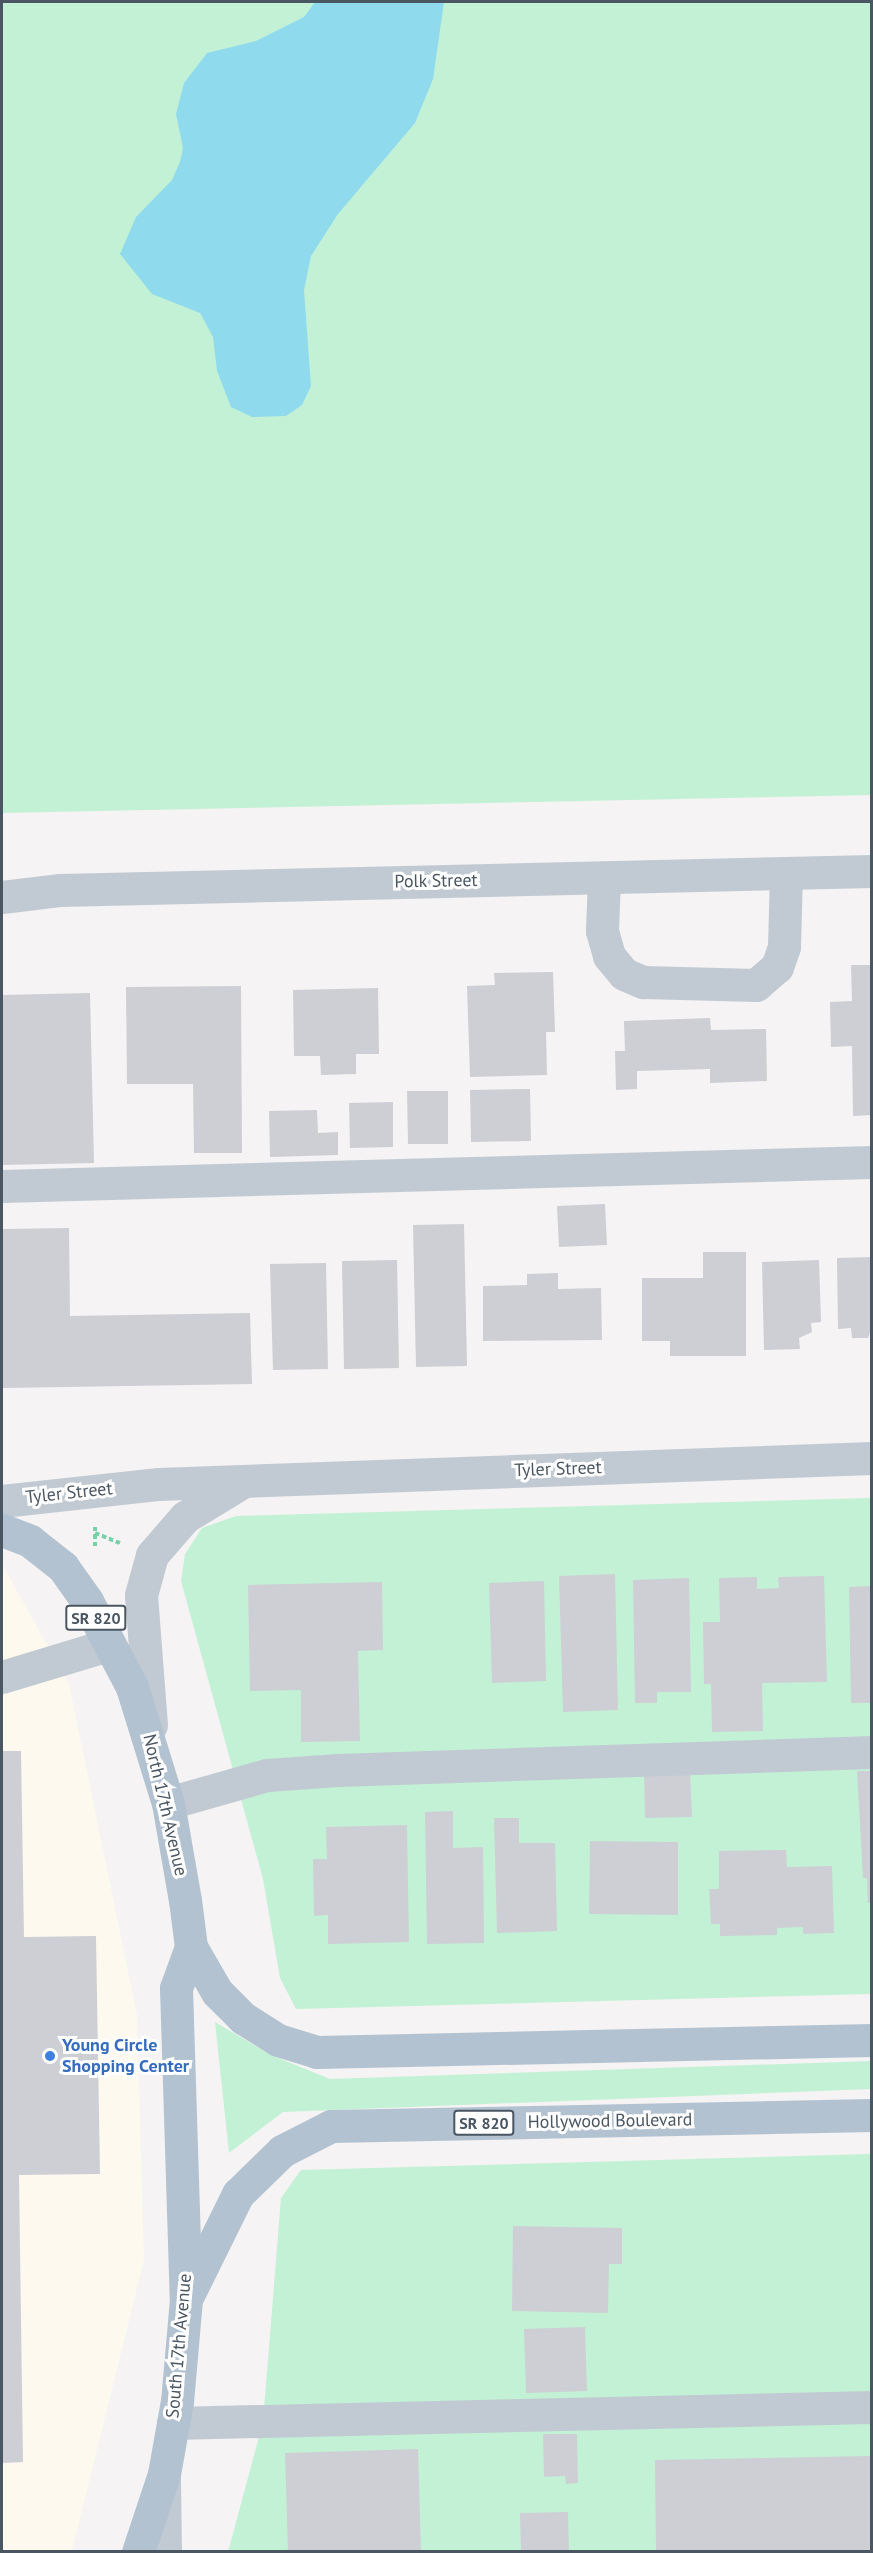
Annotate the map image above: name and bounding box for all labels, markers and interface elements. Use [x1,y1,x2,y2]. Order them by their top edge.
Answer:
street label: Polk Street [394,869,478,893]
street label: Tyler Street [514,1457,602,1481]
street label: Tyler Street [24,1478,114,1508]
road number: SR 820 [64,1605,128,1631]
street label: North 17th Avenue [138,1732,192,1878]
place label: Young Circle Shopping Center [62,2035,189,2078]
marker: Young Circle Shopping Center [43,2049,57,2063]
street label: Hollywood Boulevard [527,2109,693,2133]
road number: SR 820 [452,2110,516,2136]
street label: South 17th Avenue [162,2272,196,2420]

